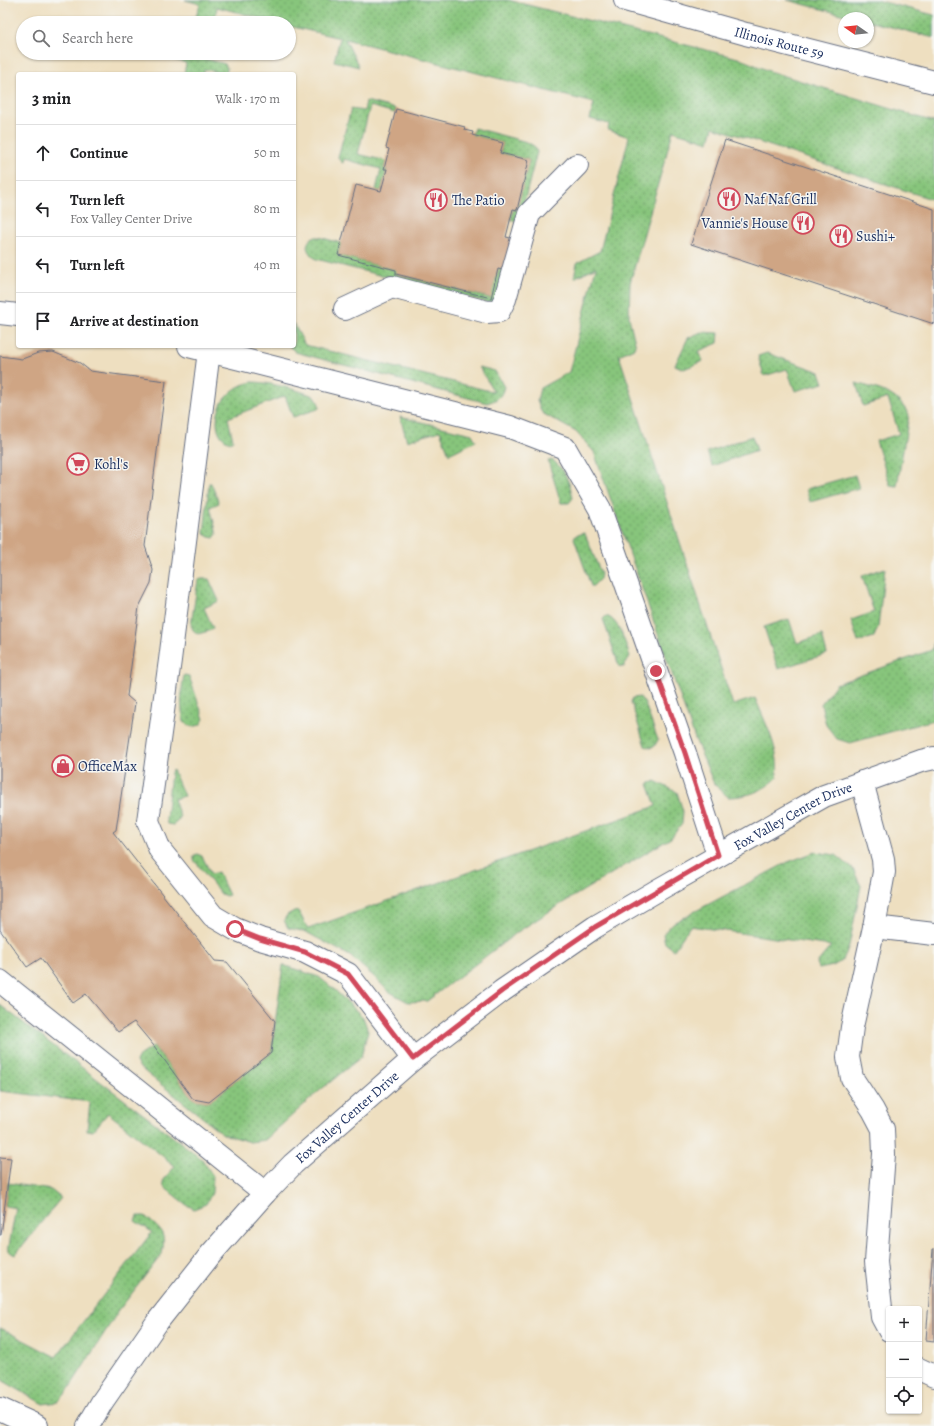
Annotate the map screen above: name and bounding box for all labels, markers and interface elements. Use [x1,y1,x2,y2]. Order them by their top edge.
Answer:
north arrow [838,12,874,48]
search box [16,16,296,60]
street label: Illinois Route 59 [732,22,826,63]
icon: search [30,27,52,49]
text: Search here [62,28,133,48]
text: 3 min [32,87,71,110]
text: Walk · 170 m [215,90,280,107]
icon: ahead [32,142,54,164]
text: Continue [70,143,128,163]
text: 50 m [254,144,280,161]
restaurant icon: Naf Naf Grill [716,186,742,212]
restaurant icon: The Patio [423,187,449,213]
text: Turn left [70,190,125,210]
place label: Naf Naf Grill [744,190,817,209]
place label: The Patio [452,191,504,210]
icon: left [32,198,54,220]
text: 80 m [253,200,280,217]
text: Fox Valley Center Drive [70,210,192,227]
restaurant icon: Vannie's House [790,210,816,236]
place label: Vannie's House [701,214,788,233]
restaurant icon: Sushi+ [828,223,854,249]
place label: Sushi+ [856,227,895,246]
icon: left [32,254,54,276]
text: Turn left [70,255,125,275]
text: 40 m [254,256,280,273]
icon: arrive [32,310,54,332]
text: Arrive at destination [70,311,199,331]
supermarket icon: Kohl's [65,451,91,477]
place label: Kohl's [94,455,128,474]
route end [647,662,665,680]
shop icon: OfficeMax [50,753,76,779]
place label: OfficeMax [78,757,137,776]
street label: Fox Valley Center Drive [730,777,855,855]
route start [226,920,244,938]
street label: Fox Valley Center Drive [291,1066,403,1167]
map controls [886,1306,922,1414]
button: + [886,1306,922,1342]
button: − [886,1342,922,1378]
button: locate [886,1378,922,1414]

